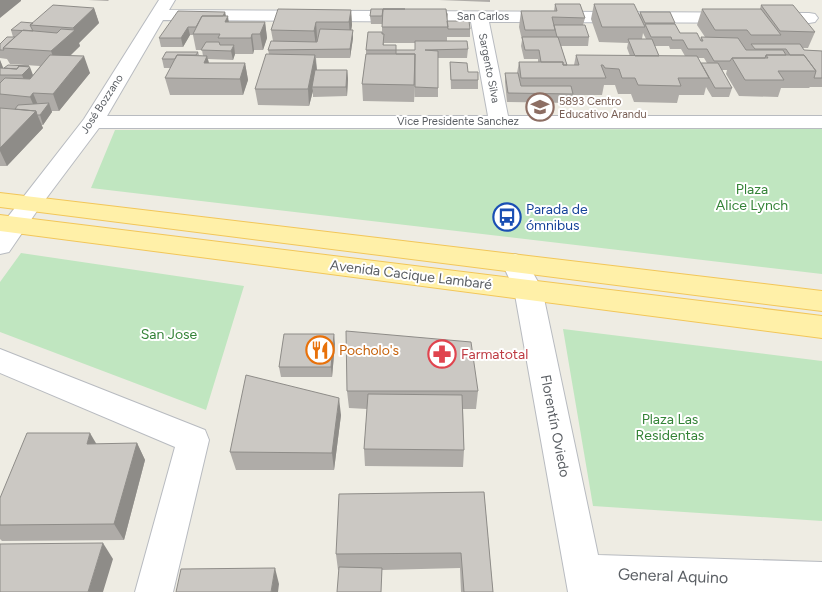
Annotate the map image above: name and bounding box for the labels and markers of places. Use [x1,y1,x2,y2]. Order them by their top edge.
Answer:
school or university icon: 5893 Centro Educativo Arandu [525,92,555,122]
place label: 5893 Centro Educativo Arandu [559,95,647,121]
place label: Parada de ómnibus [526,201,588,234]
bus stop icon: Parada de ómnibus [492,202,522,232]
restaurant icon: Pocholo's [305,335,335,365]
pharmacy icon: Farmatotal [427,339,457,369]
place label: Pocholo's [339,342,399,359]
place label: Farmatotal [461,346,528,363]

